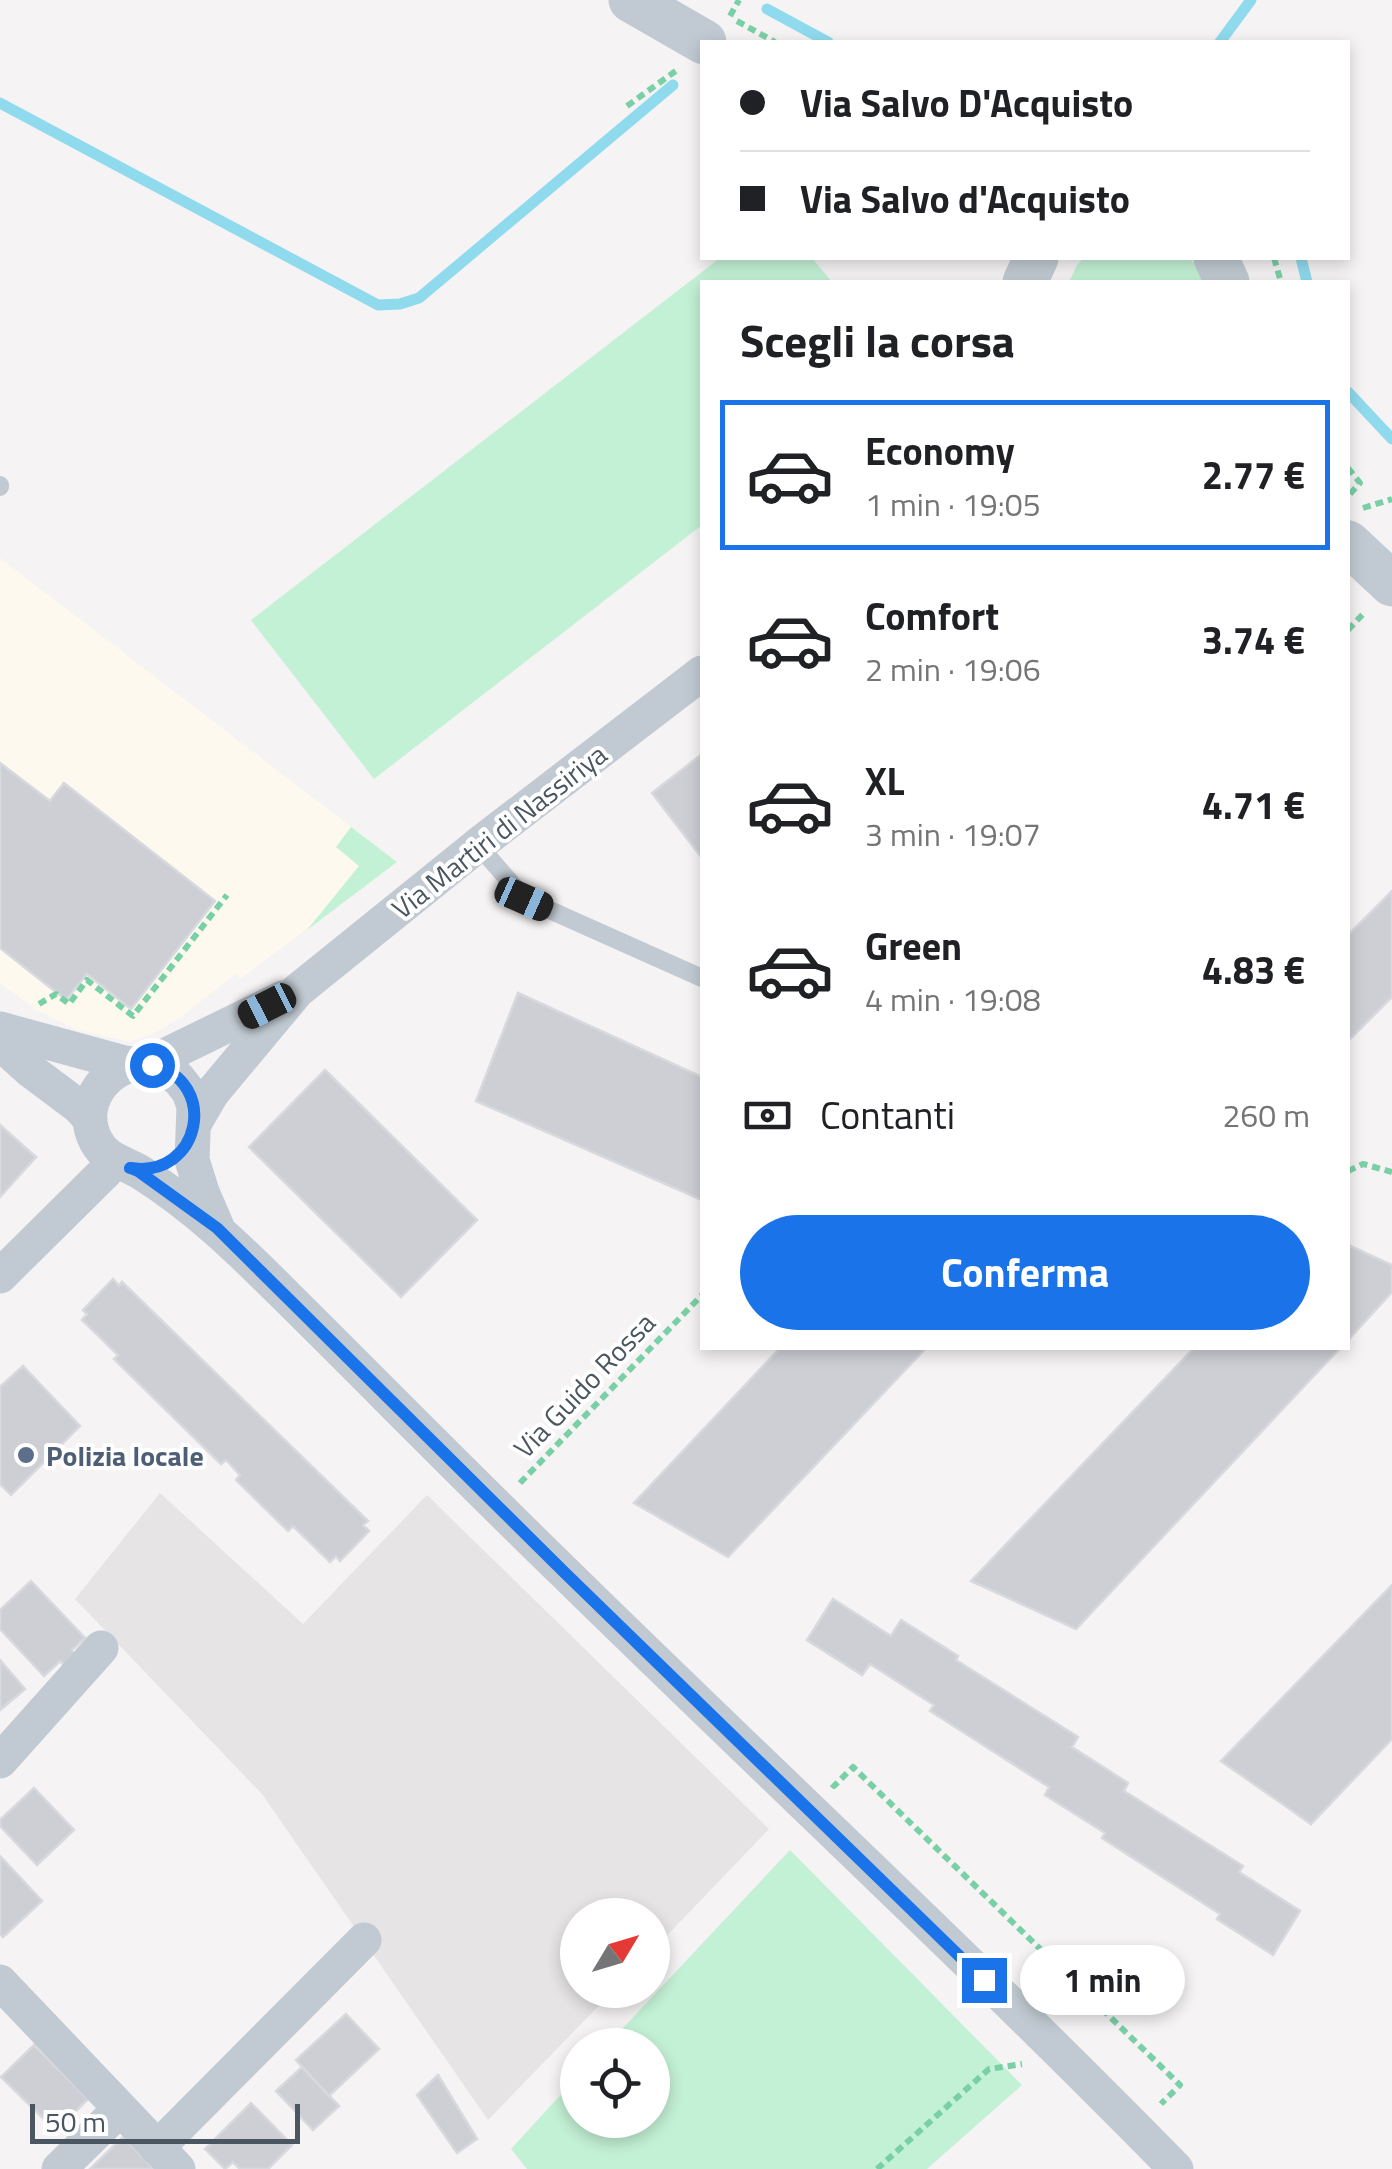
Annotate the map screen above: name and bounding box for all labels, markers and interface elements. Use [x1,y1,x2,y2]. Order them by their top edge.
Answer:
text: Via Salvo D'Acquisto [800,74,1133,132]
text: Via Salvo d'Acquisto [800,170,1130,228]
text: Scegli la corsa [740,306,1015,374]
text: Economy [865,422,1015,480]
icon: car [745,430,835,520]
text: 2.77 € [1202,446,1305,504]
text: 1 min · 19:05 [865,480,1041,528]
text: Comfort [865,587,999,645]
icon: car [745,595,835,685]
text: 3.74 € [1202,611,1305,669]
text: 2 min · 19:06 [865,645,1041,693]
street label: Via Martiri di Nassiriya [382,733,616,929]
text: XL [865,752,905,810]
icon: car [745,760,835,850]
text: 4.71 € [1202,776,1305,834]
text: 3 min · 19:07 [865,810,1041,858]
car [490,873,558,925]
text: Green [865,917,962,975]
icon: car [745,925,835,1015]
text: 4.83 € [1202,941,1305,999]
text: 4 min · 19:08 [865,975,1041,1023]
car [233,979,301,1033]
route start [130,1043,175,1088]
text: Contanti [820,1086,955,1144]
icon: cash [740,1088,795,1143]
text: 260 m [1222,1091,1310,1139]
button: Conferma [740,1215,1310,1330]
street label: Via Guido Rossa [503,1302,665,1468]
place label: Polizia locale [46,1434,204,1477]
marker: Polizia locale [15,1444,37,1466]
north arrow [560,1898,670,2008]
map controls [560,1898,670,2138]
callout: 1 min [1019,1945,1184,2015]
text: 1 min [1064,1956,1141,2004]
route end [962,1958,1007,2003]
button: locate [560,2028,670,2138]
scale bar [30,2099,300,2144]
text: 50 m [45,2100,106,2143]

